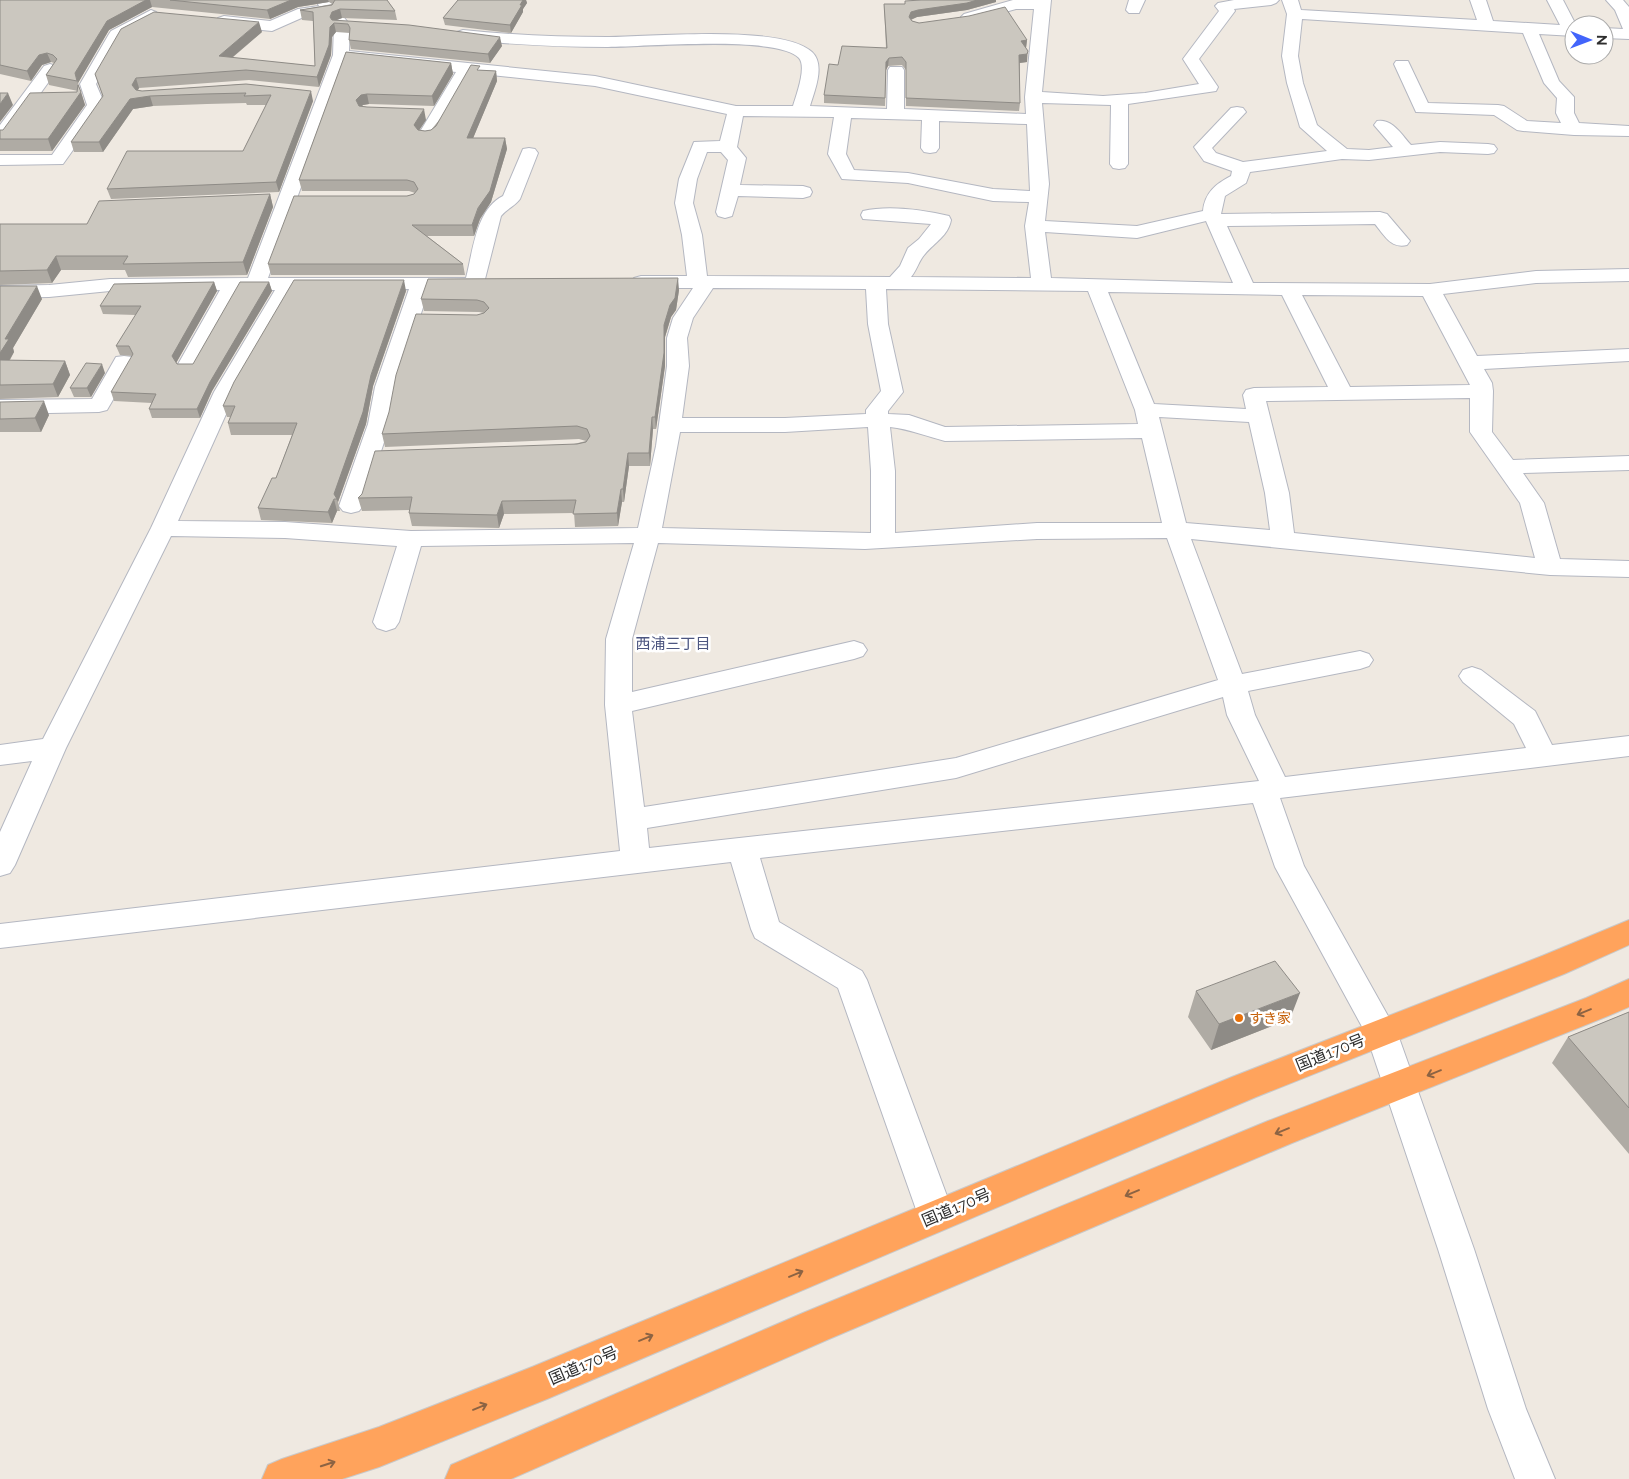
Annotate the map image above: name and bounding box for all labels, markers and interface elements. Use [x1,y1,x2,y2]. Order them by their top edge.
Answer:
north arrow [1564,15,1614,65]
text: N [1594,35,1610,46]
district label: 西浦三丁目 [635,635,711,653]
one-way arrow [1577,1008,1593,1017]
place label: すき家 [1249,1010,1291,1026]
marker: すき家 [1233,1012,1245,1024]
street label: 国道170号 [1293,1030,1368,1075]
one-way arrow [1426,1069,1441,1078]
one-way arrow [1275,1127,1290,1136]
street label: 国道170号 [919,1184,994,1230]
one-way arrow [1125,1189,1140,1199]
one-way arrow [788,1269,803,1278]
one-way arrow [638,1332,653,1342]
street label: 国道170号 [546,1342,621,1388]
one-way arrow [472,1402,487,1411]
one-way arrow [320,1459,335,1468]

